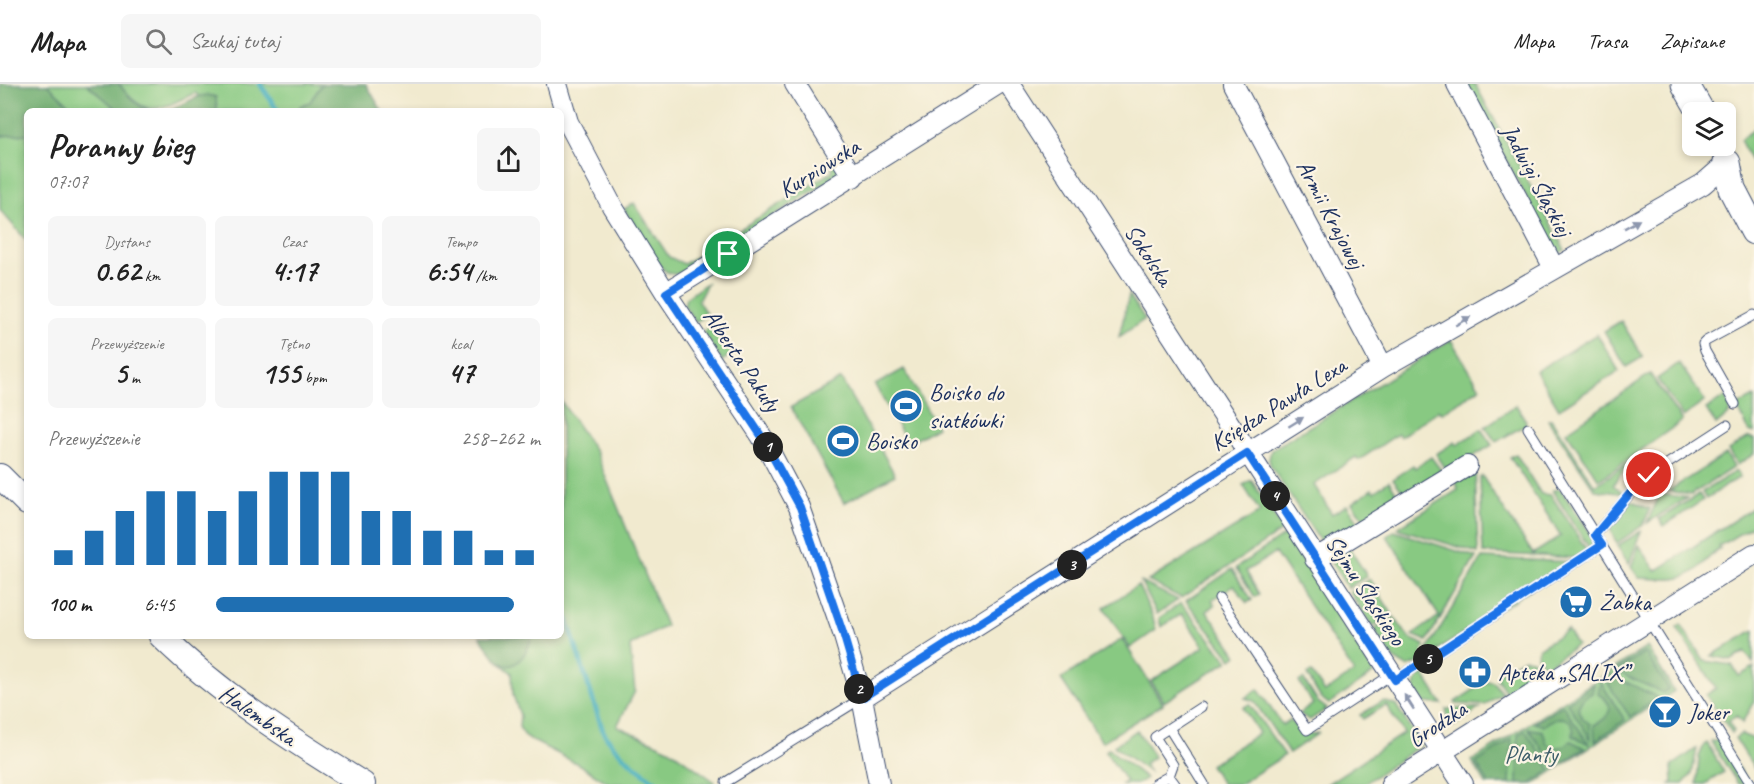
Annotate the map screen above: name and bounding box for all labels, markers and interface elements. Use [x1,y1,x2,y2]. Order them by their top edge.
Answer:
search box [121,14,541,68]
text: Mapa [30,24,85,59]
icon: search [142,25,175,58]
text: Szukaj tutaj [190,27,280,55]
text: Mapa [1514,28,1554,54]
text: Trasa [1587,28,1627,54]
text: Zapisane [1660,28,1724,54]
map controls [1682,102,1736,156]
button: layers [1682,102,1736,156]
street label: Jadwigi Śląskiej [1494,118,1581,244]
text: Poranny bieg [48,125,194,167]
button: share [477,128,540,191]
street label: Kurpiowska [773,131,866,205]
street label: Armii Krajowej [1290,154,1374,276]
text: 07:07 [48,169,88,194]
street label: Sokolska [1118,218,1181,293]
one-way arrow [1624,219,1641,229]
pin [702,228,753,279]
text: Dystans [104,232,150,252]
text: Czas [281,232,307,252]
text: Tempo [445,232,477,252]
icon: arrive [711,237,744,270]
text: 0.62 [94,252,141,290]
text: 4:17 [271,252,317,290]
text: 6:54 [425,252,472,290]
text: km [141,266,160,286]
text: /km [472,266,497,286]
street label: Alberta Pakuły [697,303,788,419]
one-way arrow [1455,315,1471,326]
text: Przewyższenie [90,334,164,354]
text: Tętno [279,334,309,354]
text: kcal [450,334,472,354]
street label: Księdza Pawła Lexa [1205,349,1353,458]
text: 5 [114,354,127,392]
text: 155 [261,354,301,392]
text: 47 [448,354,474,392]
text: m [127,368,140,388]
text: bpm [301,368,327,388]
place label: Boisko do siatkówki [929,377,1005,435]
sports icon: Boisko do siatkówki [888,388,924,424]
one-way arrow [1288,417,1304,428]
sports icon: Boisko [825,423,861,459]
text: Przewyższenie [48,426,140,451]
text: 258–262 m [461,426,540,451]
place label: Boisko [866,426,918,456]
pin: 1 [753,432,783,462]
text: 1 [764,437,772,457]
pin [1623,449,1674,500]
icon: check [1632,458,1665,491]
pin: 4 [1260,481,1290,511]
text: 4 [1271,486,1279,506]
street label: Sejmu Śląskiego [1319,529,1414,652]
pin: 3 [1057,550,1087,580]
text: 3 [1068,555,1076,575]
supermarket icon: Żabka [1558,584,1594,620]
place label: Żabka [1599,587,1652,617]
text: 100 m [48,592,91,617]
text: 6:45 [144,592,175,617]
pin: 5 [1413,644,1443,674]
text: 5 [1425,649,1431,669]
pharmacy icon: Apteka „SALIX” [1457,654,1493,690]
place label: Apteka „SALIX” [1498,657,1633,687]
pin: 2 [844,674,874,704]
street label: Halembska [213,678,304,754]
text: 2 [855,679,863,699]
street label: Grodzka [1402,693,1473,754]
one-way arrow [1404,694,1415,711]
bar icon: Joker [1647,694,1683,730]
place label: Joker [1687,697,1731,727]
park label: Planty [1505,739,1559,769]

